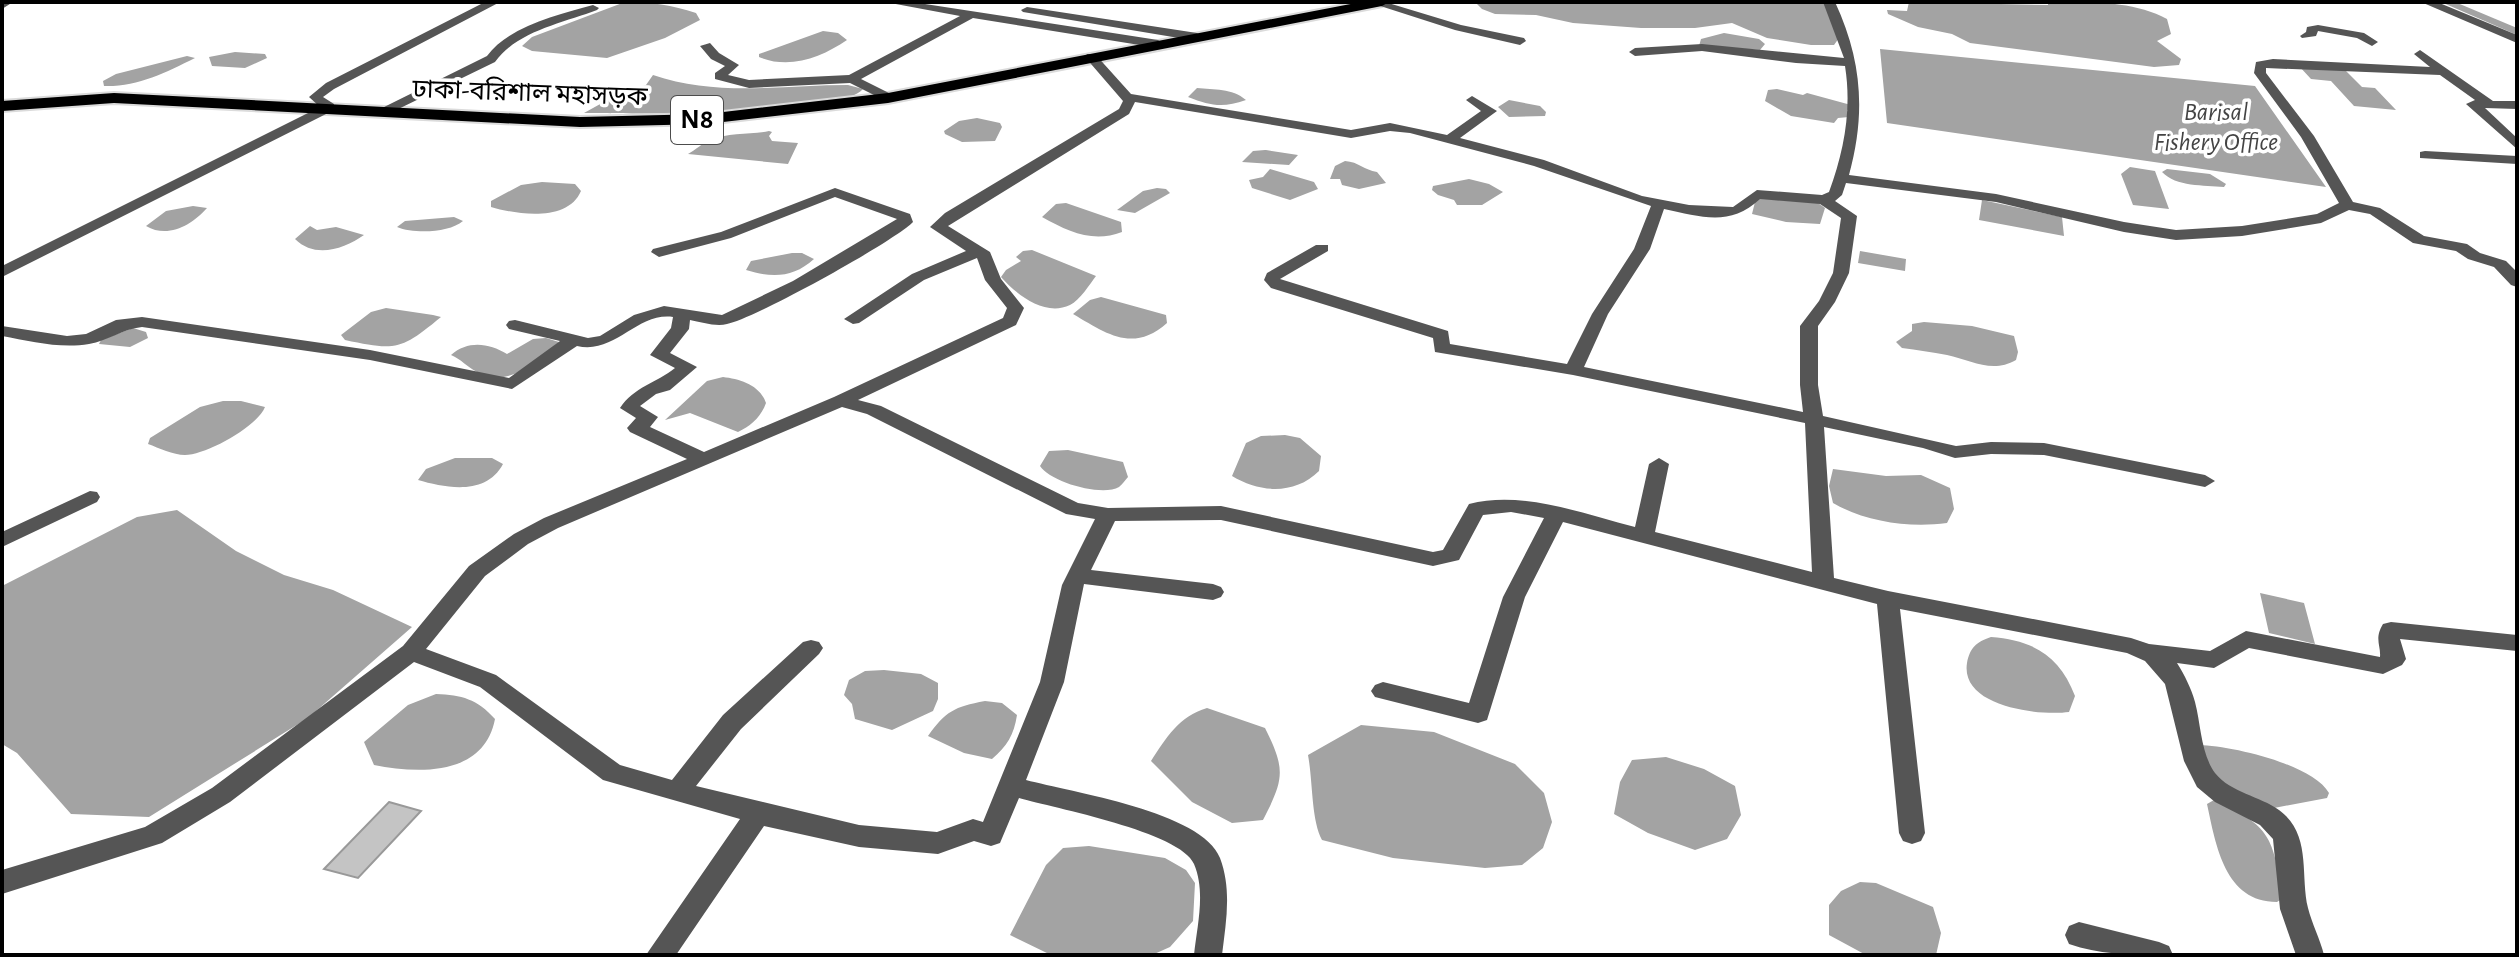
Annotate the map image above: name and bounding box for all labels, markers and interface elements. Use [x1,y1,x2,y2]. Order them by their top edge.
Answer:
street label: ঢাকা-বরিশাল মহাসড়ক [411,74,649,110]
road number: N8 [671,96,723,144]
water label: Barisal Fishery Office [2154,99,2278,155]

